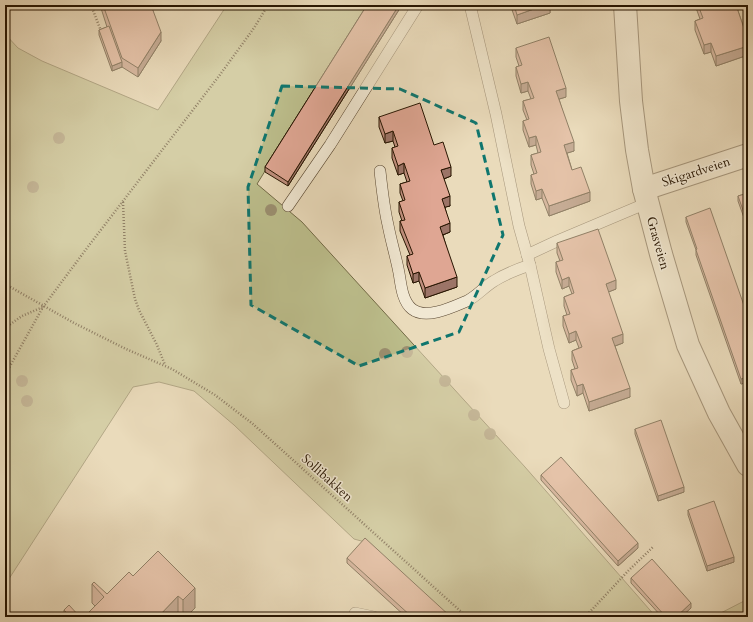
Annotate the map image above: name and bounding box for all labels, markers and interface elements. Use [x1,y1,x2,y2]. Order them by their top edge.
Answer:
street label: Skigardveien [659,152,733,192]
street label: Grasveien [642,214,674,272]
street label: Sollibakken [297,450,357,506]

